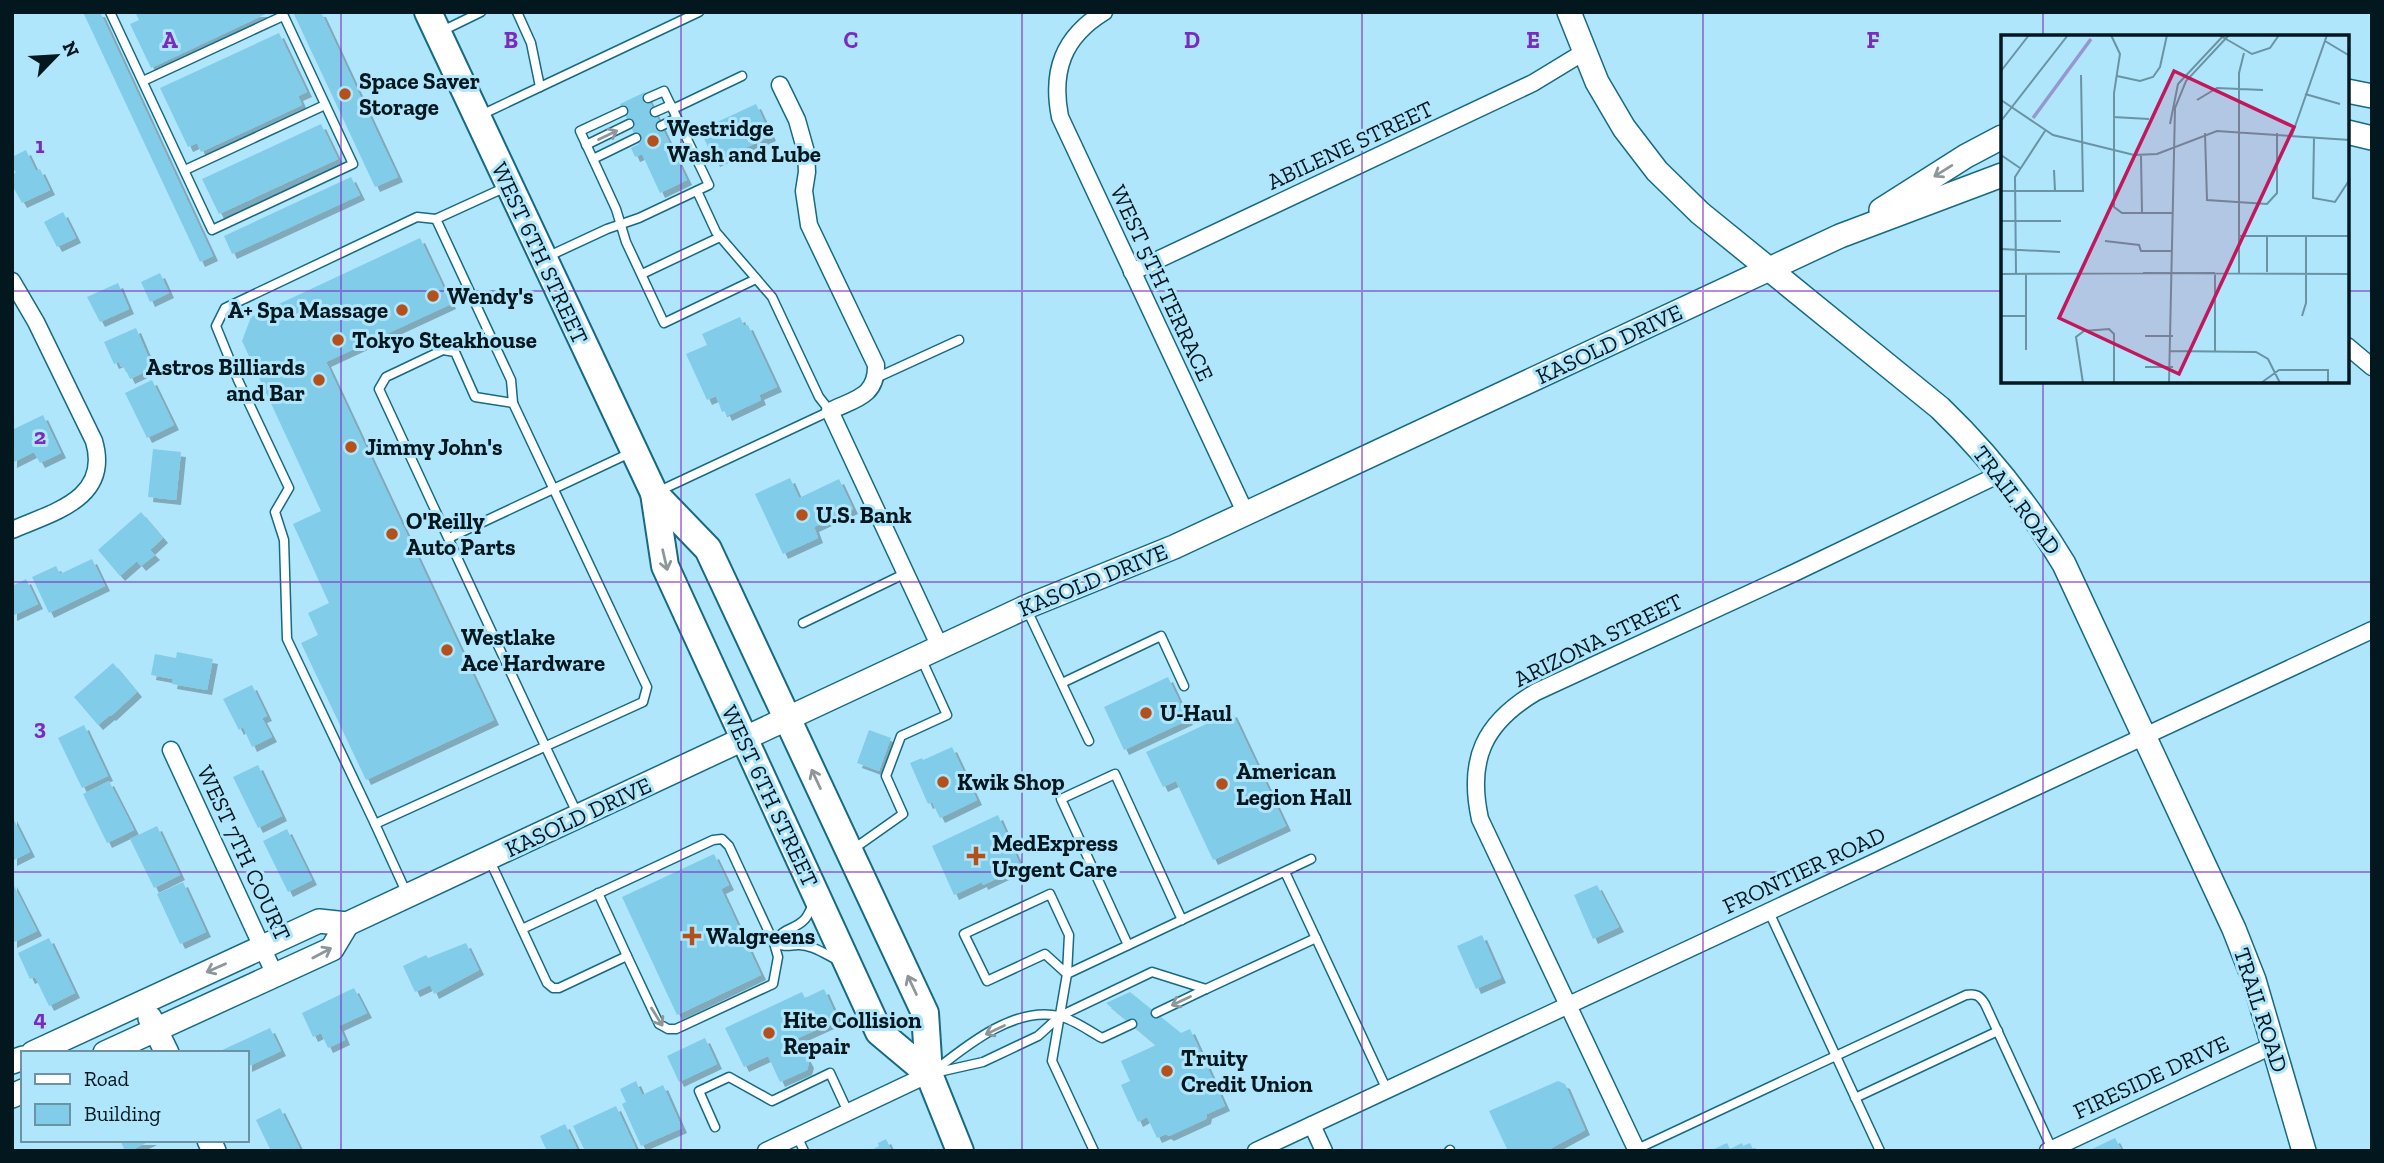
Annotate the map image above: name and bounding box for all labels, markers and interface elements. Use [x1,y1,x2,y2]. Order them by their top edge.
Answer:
north arrow [21,21,91,91]
text: A [162,26,178,54]
text: B [504,26,518,54]
text: C [844,26,858,54]
text: D [1184,26,1200,54]
text: E [1526,26,1540,54]
text: F [1866,26,1880,54]
inset map [2001,35,2349,383]
text: N [57,38,84,60]
place label: Space Saver Storage [359,67,480,121]
marker: Space Saver Storage [337,86,353,102]
street label: ABILENE STREET [1263,94,1437,196]
place label: Westridge Wash and Lube [667,114,821,168]
one-way arrow [597,127,618,141]
text: 1 [35,131,45,159]
marker: Westridge Wash and Lube [645,133,661,149]
street label: WEST 6TH STREET [486,158,594,348]
one-way arrow [1934,163,1953,178]
street label: WEST 5TH TERRACE [1104,180,1220,386]
place label: Wendy's [447,282,533,310]
marker: Wendy's [425,288,441,304]
place label: A+ Spa Massage [228,296,388,324]
street label: KASOLD DRIVE [1531,298,1687,390]
marker: A+ Spa Massage [394,302,410,318]
place label: Tokyo Steakhouse [352,326,537,354]
marker: Tokyo Steakhouse [330,332,346,348]
place label: Astros Billiards and Bar [146,353,305,407]
marker: Astros Billiards and Bar [311,372,327,388]
text: 2 [34,422,46,450]
place label: Jimmy John's [365,433,503,461]
marker: Jimmy John's [343,439,359,455]
street label: TRAIL ROAD [1967,440,2067,560]
place label: U.S. Bank [816,501,912,529]
place label: O'Reilly Auto Parts [406,507,515,561]
marker: U.S. Bank [794,507,810,523]
marker: O'Reilly Auto Parts [384,526,400,542]
street label: KASOLD DRIVE [1014,537,1172,623]
one-way arrow [658,548,672,571]
street label: ARIZONA STREET [1509,587,1687,693]
place label: Westlake Ace Hardware [461,623,605,677]
marker: Westlake Ace Hardware [439,642,455,658]
place label: U-Haul [1160,699,1232,727]
street label: WEST 6TH STREET [716,701,824,891]
marker: U-Haul [1138,705,1154,721]
text: 3 [34,713,46,741]
place label: American Legion Hall [1236,757,1352,811]
street label: WEST 7TH COURT [191,761,297,945]
place label: Kwik Shop [957,768,1065,796]
one-way arrow [808,769,822,790]
street label: KASOLD DRIVE [500,771,656,863]
marker: Kwik Shop [935,774,951,790]
marker: American Legion Hall [1214,776,1230,792]
street label: FRONTIER ROAD [1718,820,1890,920]
place label: MedExpress Urgent Care [992,829,1118,883]
marker: MedExpress Urgent Care [966,846,986,866]
place label: Walgreens [706,922,815,950]
marker: Walgreens [684,928,700,944]
street label: TRAIL ROAD [2228,944,2294,1076]
one-way arrow [312,946,332,960]
one-way arrow [205,962,227,975]
one-way arrow [905,975,918,996]
one-way arrow [1171,995,1192,1008]
text: 4 [33,1004,47,1032]
place label: Hite Collision Repair [783,1006,922,1060]
one-way arrow [650,1007,664,1027]
one-way arrow [985,1024,1006,1037]
marker: Hite Collision Repair [761,1025,777,1041]
street label: FIRESIDE DRIVE [2069,1029,2233,1125]
place label: Truity Credit Union [1181,1044,1313,1098]
legend [21,1051,248,1142]
marker: Truity Credit Union [1159,1063,1175,1079]
text: Road [84,1066,130,1091]
text: Building [84,1101,161,1126]

